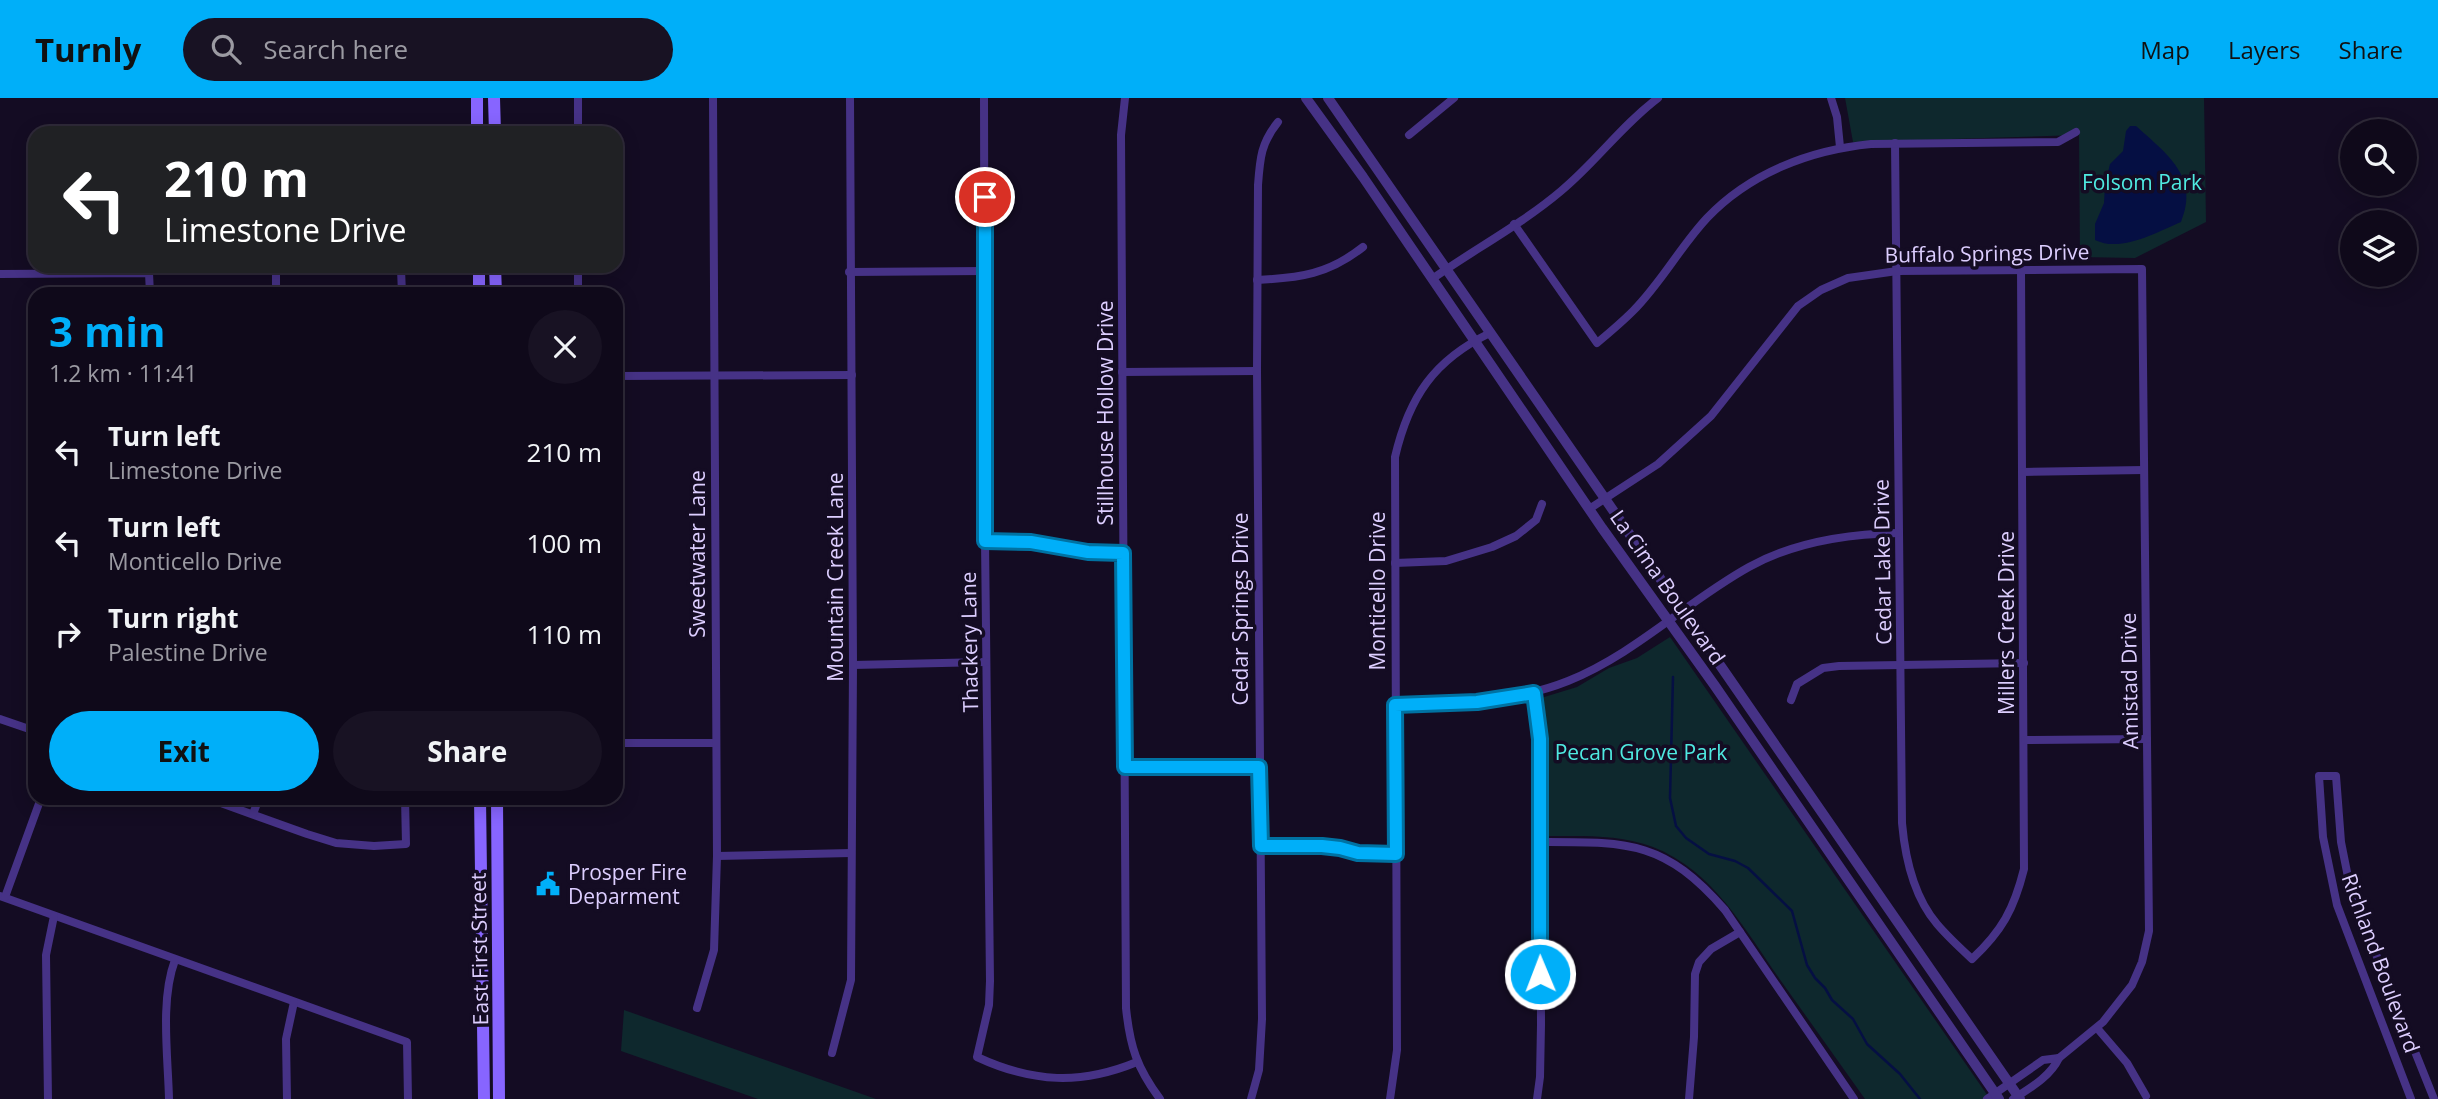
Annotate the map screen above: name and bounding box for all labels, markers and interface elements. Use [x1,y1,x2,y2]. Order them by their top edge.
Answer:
search box [183,18,673,81]
text: Turnly [35,27,141,72]
icon: search [207,30,245,68]
text: Search here [263,31,408,67]
text: Map [2140,33,2190,66]
text: Layers [2228,33,2301,66]
text: Share [2339,33,2403,66]
map controls [2340,119,2417,287]
button: search [2340,119,2417,196]
text: 210 m [164,145,309,211]
icon: left [49,154,140,245]
pin [955,167,1015,227]
park label: Folsom Park [2082,168,2202,196]
icon: arrive [966,178,1004,216]
text: Limestone Drive [164,208,407,251]
button: layers [2340,210,2417,287]
street label: Buffalo Springs Drive [1884,237,2090,269]
street label: Stillhouse Hollow Drive [1091,300,1119,526]
text: 3 min [49,302,166,359]
button: close [528,310,602,384]
text: 1.2 km · 11:41 [49,357,197,389]
text: Turn left [108,418,220,454]
icon: left [49,433,87,471]
text: 210 m [527,434,602,470]
text: Limestone Drive [108,454,282,486]
street label: Sweetwater Lane [683,470,711,638]
street label: Mountain Creek Lane [821,472,849,682]
street label: Cedar Lake Drive [1867,479,1897,645]
street label: La Cima Boulevard [1604,504,1732,670]
text: Turn left [108,509,220,545]
street label: Monticello Drive [1363,511,1391,671]
street label: Cedar Springs Drive [1226,513,1254,705]
icon: left [49,524,87,562]
text: 100 m [527,525,602,561]
street label: Millers Creek Drive [1992,531,2020,715]
text: Monticello Drive [108,545,282,577]
street label: Thackery Lane [954,571,984,713]
text: Turn right [108,600,239,636]
street label: Amistad Drive [2114,612,2144,750]
icon: right [49,615,87,653]
text: 110 m [527,616,602,652]
text: Palestine Drive [108,636,268,668]
button: Exit [49,711,319,791]
button: Share [333,711,602,791]
park label: Pecan Grove Park [1555,738,1727,766]
place label: Prosper Fire Deparment [568,858,687,910]
street label: Richland Boulevard [2336,869,2426,1057]
public building icon: Prosper Fire Deparment [534,870,562,898]
street label: East First Street [464,872,494,1026]
position arrow [1503,937,1577,1011]

